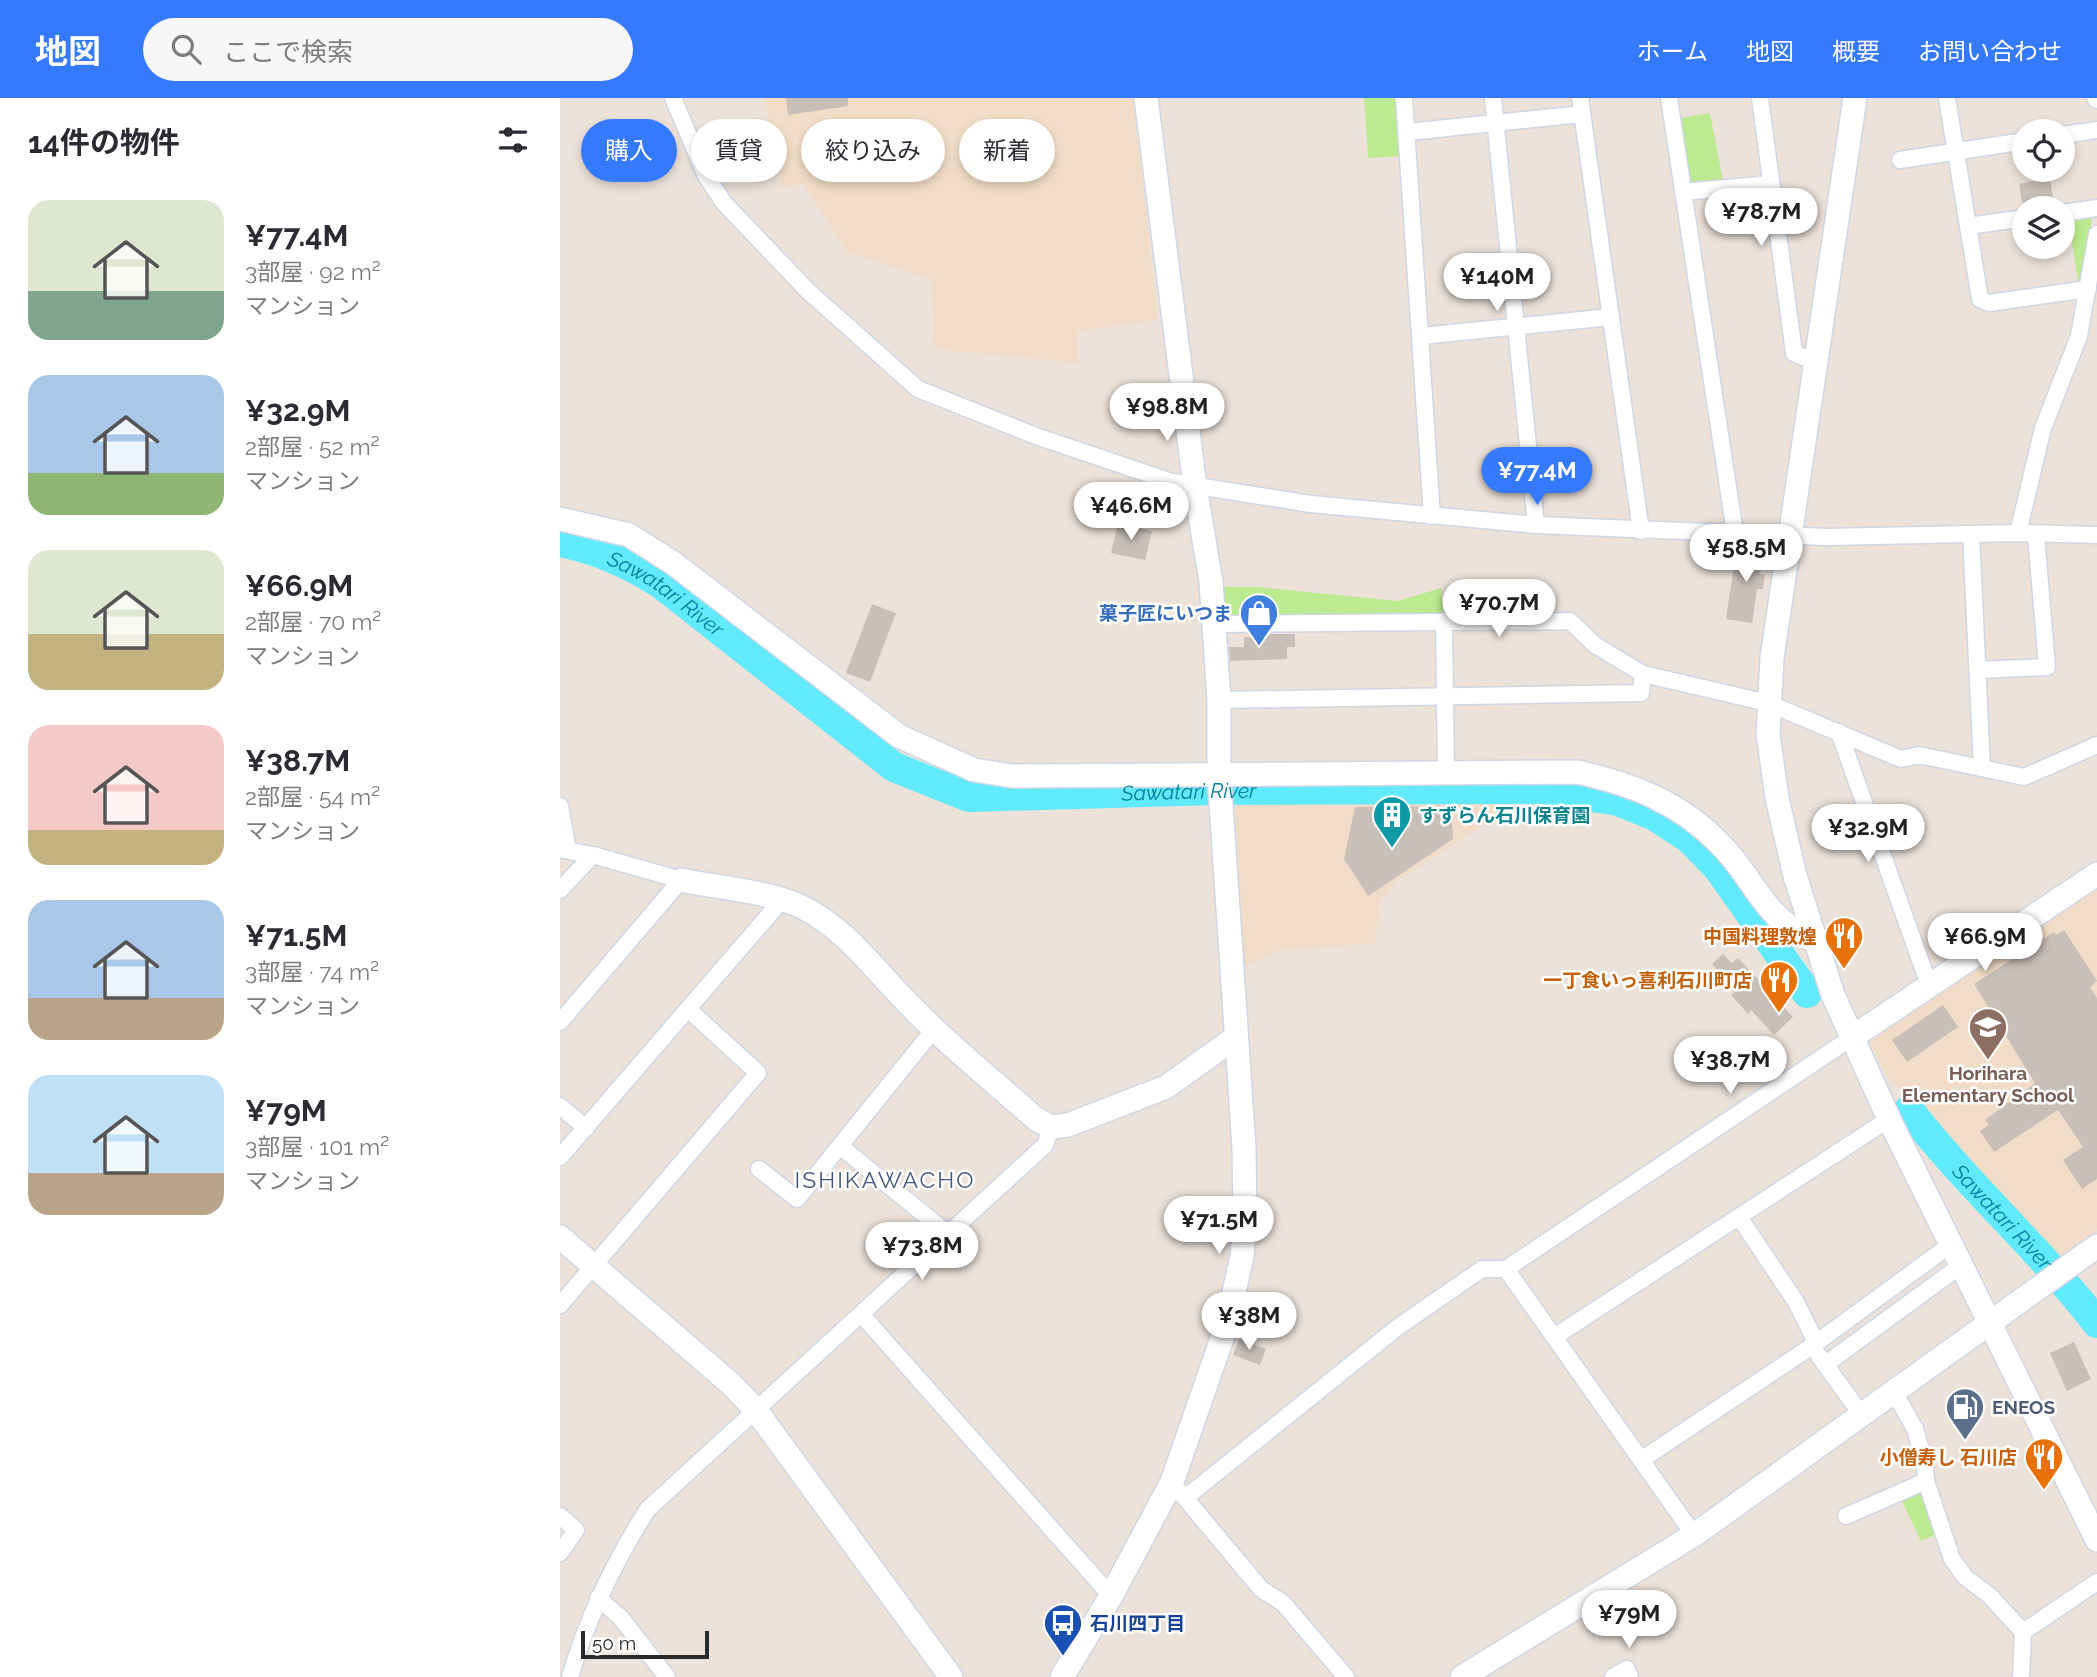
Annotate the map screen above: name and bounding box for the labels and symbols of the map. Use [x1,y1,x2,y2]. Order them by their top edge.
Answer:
pin: ¥78.7M [1704,188,1818,248]
pin: ¥140M [1448,254,1546,313]
pin: ¥98.8M [1110,384,1224,443]
pin: ¥77.4M [1480,448,1594,507]
pin: ¥46.6M [1074,482,1188,542]
pin: ¥58.5M [1689,524,1803,584]
water label: Sawatari River [603,545,730,642]
pin: ¥70.7M [1442,580,1556,639]
shop icon: 菓子匠にいつま [1238,592,1280,647]
place label: 菓子匠にいつま [1099,602,1232,624]
water label: Sawatari River [1120,777,1257,805]
building icon: すずらん石川保育園 [1371,794,1413,849]
place label: すずらん石川保育園 [1419,804,1590,826]
pin: ¥32.9M [1811,804,1925,864]
pin: ¥66.9M [1928,914,2042,973]
restaurant icon: 中国料理敦煌 [1823,915,1865,970]
place label: 中国料理敦煌 [1703,925,1817,947]
restaurant icon: 一丁食いっ喜利石川町店 [1758,959,1800,1014]
place label: 一丁食いっ喜利石川町店 [1543,969,1752,991]
school or university icon: Horihara Elementary School [1967,1006,2009,1061]
pin: ¥38.7M [1673,1037,1787,1096]
place label: Horihara Elementary School [1902,1062,2075,1106]
water label: Sawatari River [1947,1158,2059,1275]
district label: ISHIKAWACHO [795,1166,975,1193]
pin: ¥71.5M [1162,1196,1276,1256]
pin: ¥73.8M [865,1222,979,1282]
pin: ¥38M [1208,1292,1290,1352]
fuel station icon: ENEOS [1944,1386,1986,1441]
place label: ENEOS [1992,1396,2055,1418]
restaurant icon: 小僧寿し 石川店 [2023,1436,2065,1491]
place label: 小僧寿し 石川店 [1879,1446,2017,1468]
pin: ¥79M [1588,1590,1670,1650]
bus stop icon: 石川四丁目 [1042,1602,1084,1657]
place label: 石川四丁目 [1090,1612,1185,1634]
scale bar [581,1628,709,1660]

